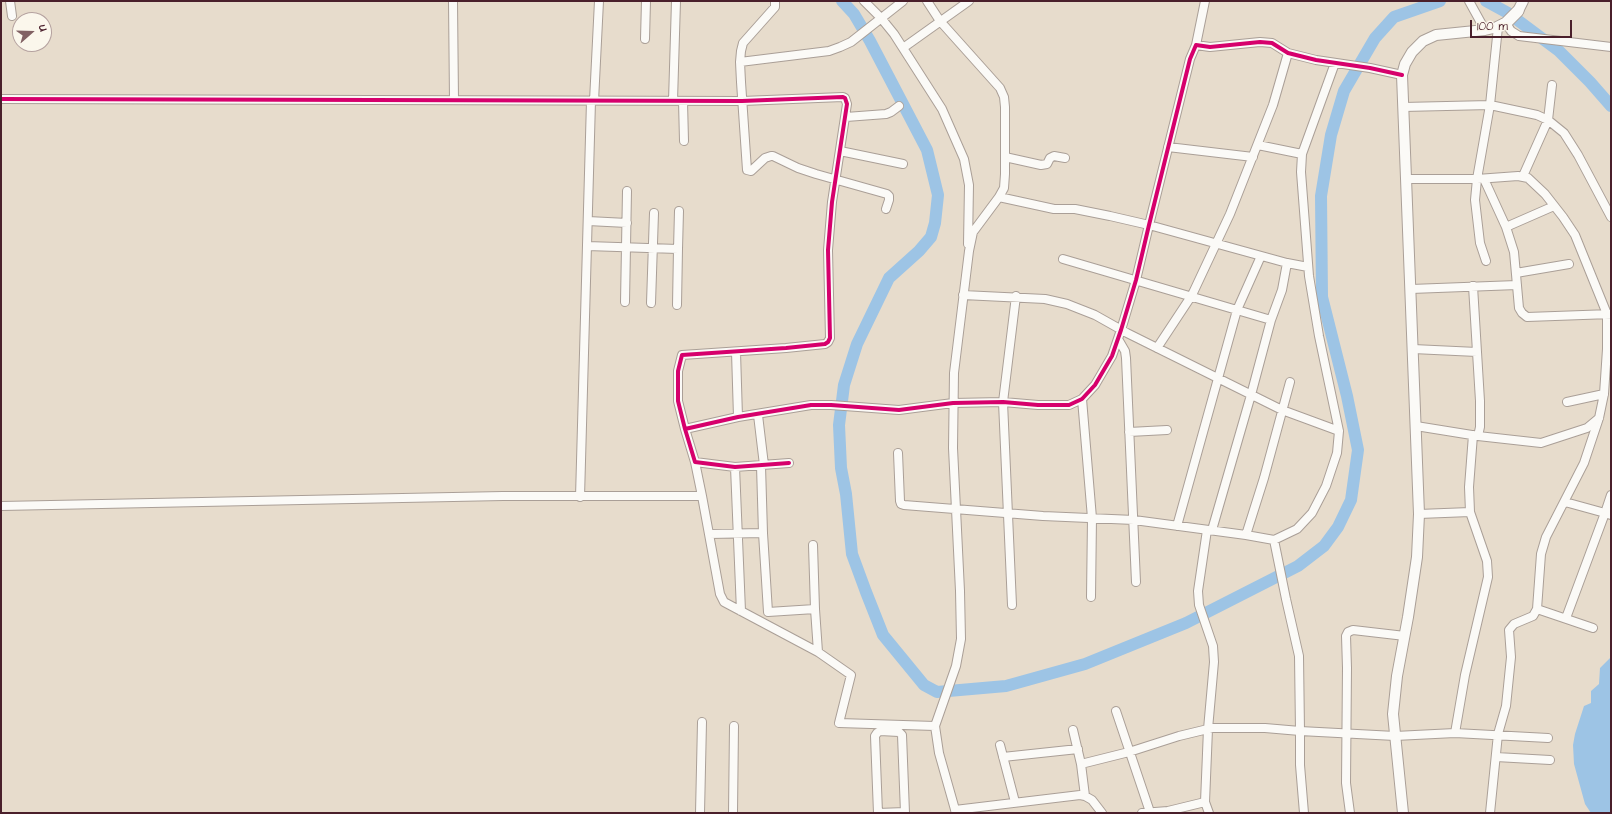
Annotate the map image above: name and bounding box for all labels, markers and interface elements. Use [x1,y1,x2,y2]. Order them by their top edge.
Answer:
north arrow [12,12,52,52]
scale bar [1472,12,1574,38]
text: 100 m [1477,18,1508,35]
text: U [35,23,51,34]

